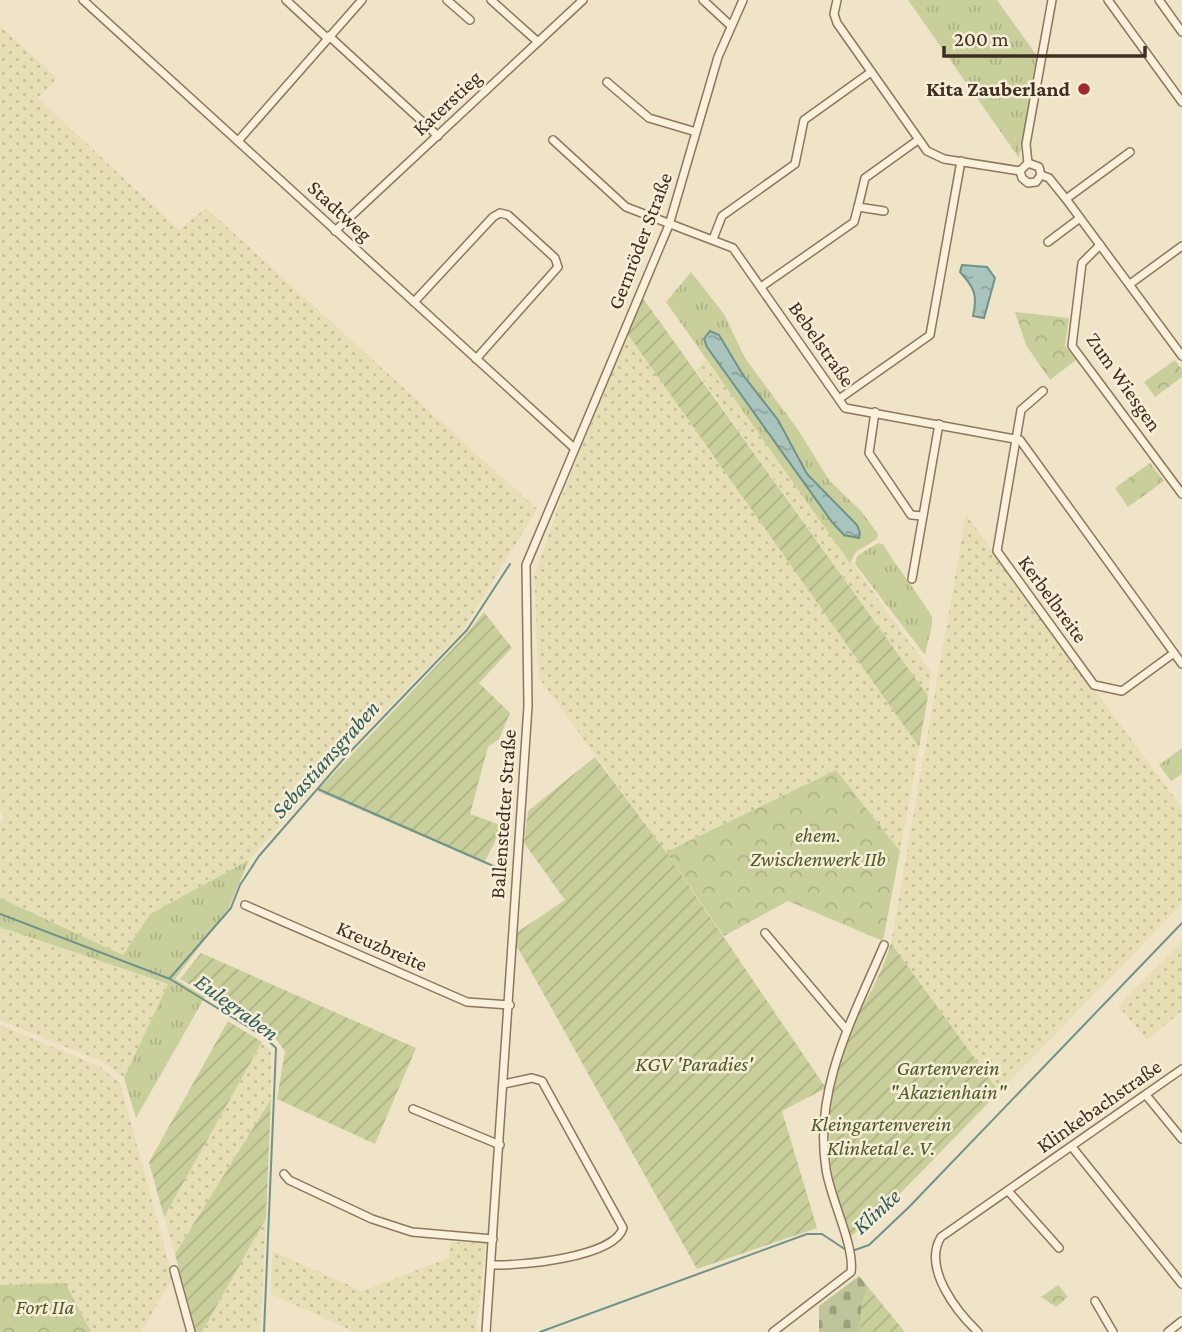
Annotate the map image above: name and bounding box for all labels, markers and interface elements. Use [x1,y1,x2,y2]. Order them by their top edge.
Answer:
scale bar [944,14,1145,58]
text: 200 m [954,27,1009,51]
street label: Katerstieg [408,65,486,141]
place label: Kita Zauberland [926,77,1071,101]
marker: Kita Zauberland [1076,81,1092,97]
street label: Gernröder Straße [603,169,677,313]
street label: Stadtweg [303,175,377,247]
street label: Bebelstraße [784,297,860,391]
street label: Zum Wiesgen [1081,328,1167,436]
street label: Kerbelbreite [1013,550,1093,648]
water label: Sebastiansgraben [265,695,385,823]
street label: Ballenstedter Straße [485,728,521,900]
park label: ehem. Zwischenwerk IIb [750,823,886,871]
street label: Kreuzbreite [333,915,431,977]
water label: Eulegraben [190,968,284,1046]
park label: KGV 'Paradies' [635,1052,754,1076]
street label: Klinkebachstraße [1032,1054,1166,1158]
park label: Gartenverein "Akazienhain" [890,1056,1008,1104]
park label: Kleingartenverein Klinketal e. V. [811,1112,951,1160]
water label: Klinke [847,1183,905,1239]
park label: Fort IIa [16,1295,75,1319]

